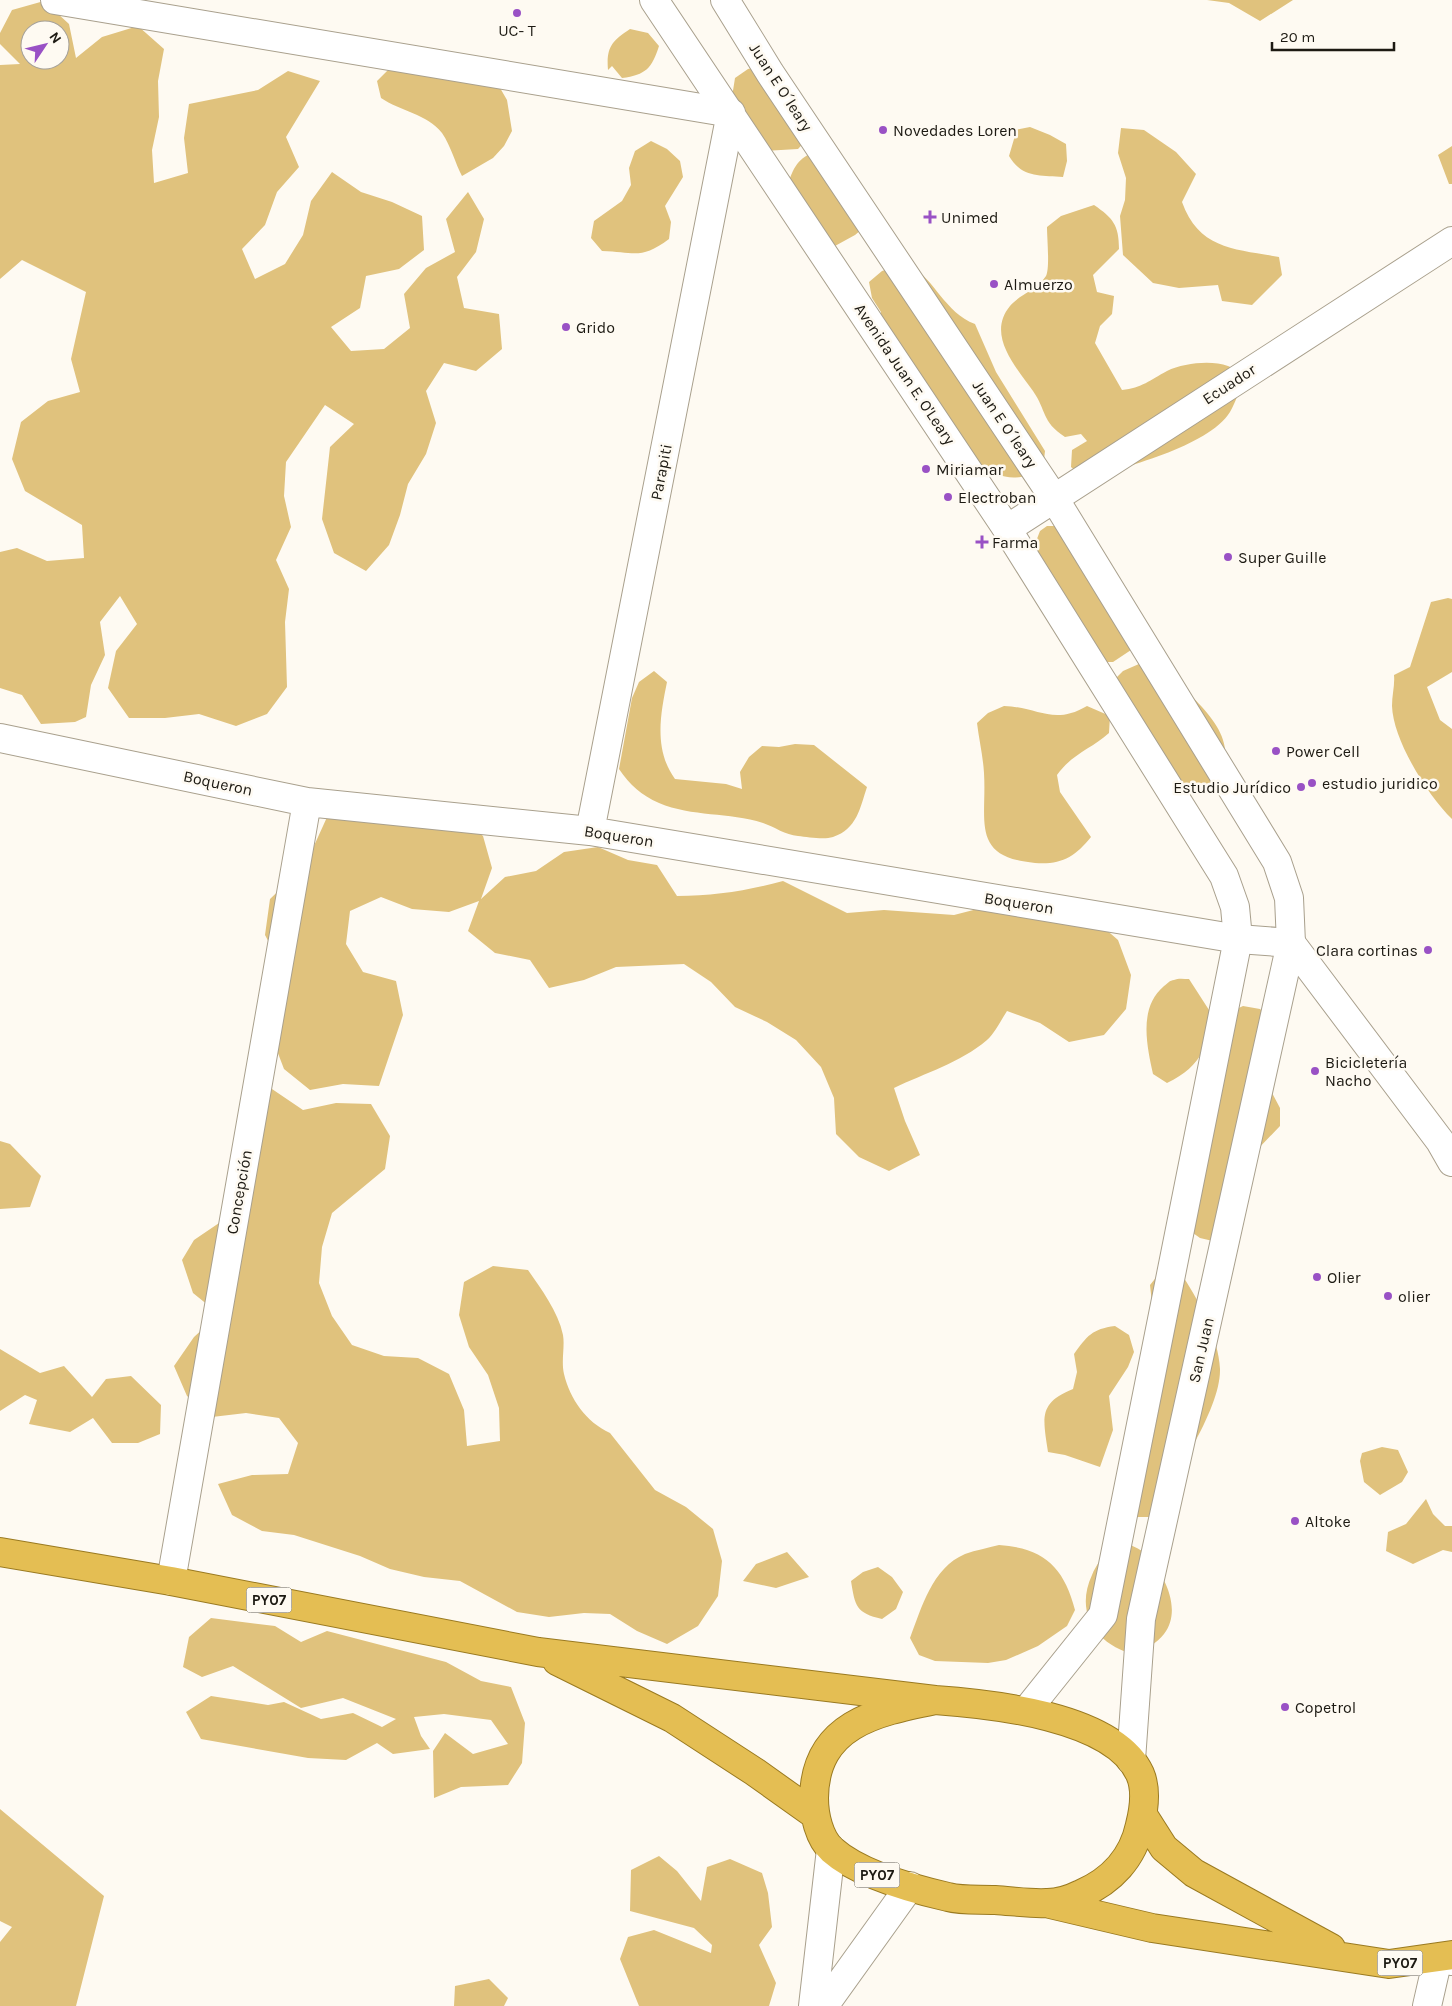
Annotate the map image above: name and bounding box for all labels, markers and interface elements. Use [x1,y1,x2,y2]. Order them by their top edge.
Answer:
marker: UC- T [511,7,523,19]
north arrow [20,20,70,70]
scale bar [1272,20,1394,52]
place label: UC- T [498,21,536,40]
text: 20 m [1280,28,1315,46]
text: N [45,29,65,47]
street label: Juan E O´leary [745,39,817,135]
place label: Novedades Loren [893,121,1017,140]
marker: Novedades Loren [877,124,889,136]
place label: Unimed [941,208,999,227]
marker: Unimed [923,210,937,224]
place label: Almuerzo [1004,275,1073,294]
marker: Almuerzo [988,278,1000,290]
street label: Avenida Juan E. O'Leary [851,300,960,449]
place label: Grido [576,318,615,337]
marker: Grido [560,321,572,333]
street label: Ecuador [1199,360,1259,408]
street label: Juan E O´leary [969,377,1042,472]
street label: Parapiti [646,442,676,502]
place label: Miriamar [936,460,1003,479]
marker: Miriamar [920,463,932,475]
place label: Electroban [958,488,1036,507]
marker: Electroban [942,491,954,503]
place label: Farma [992,533,1038,552]
marker: Farma [976,536,988,548]
place label: Super Guille [1238,548,1326,567]
marker: Super Guille [1222,551,1234,563]
place label: Power Cell [1286,742,1360,761]
marker: Power Cell [1270,745,1282,757]
street label: Boqueron [182,766,254,800]
place label: estudio juridico [1322,774,1438,793]
marker: estudio juridico [1306,777,1318,789]
place label: Estudio Jurídico [1173,778,1291,797]
marker: Estudio Jurídico [1295,781,1307,793]
street label: Boqueron [583,821,655,851]
street label: Boqueron [983,888,1055,918]
place label: Clara cortinas [1316,941,1418,960]
marker: Clara cortinas [1422,944,1434,956]
place label: Bicicletería Nacho [1325,1053,1407,1090]
marker: Bicicletería Nacho [1309,1065,1321,1077]
street label: Concepción [222,1148,256,1236]
place label: Olier [1327,1268,1361,1287]
marker: Olier [1311,1271,1323,1283]
place label: olier [1398,1287,1430,1306]
marker: olier [1382,1290,1394,1302]
street label: San Juan [1184,1315,1218,1385]
place label: Altoke [1305,1512,1351,1531]
marker: Altoke [1289,1515,1301,1527]
road number: PY07 [246,1588,292,1612]
place label: Copetrol [1295,1698,1356,1717]
marker: Copetrol [1279,1701,1291,1713]
road number: PY07 [854,1862,900,1888]
road number: PY07 [1378,1950,1422,1976]

